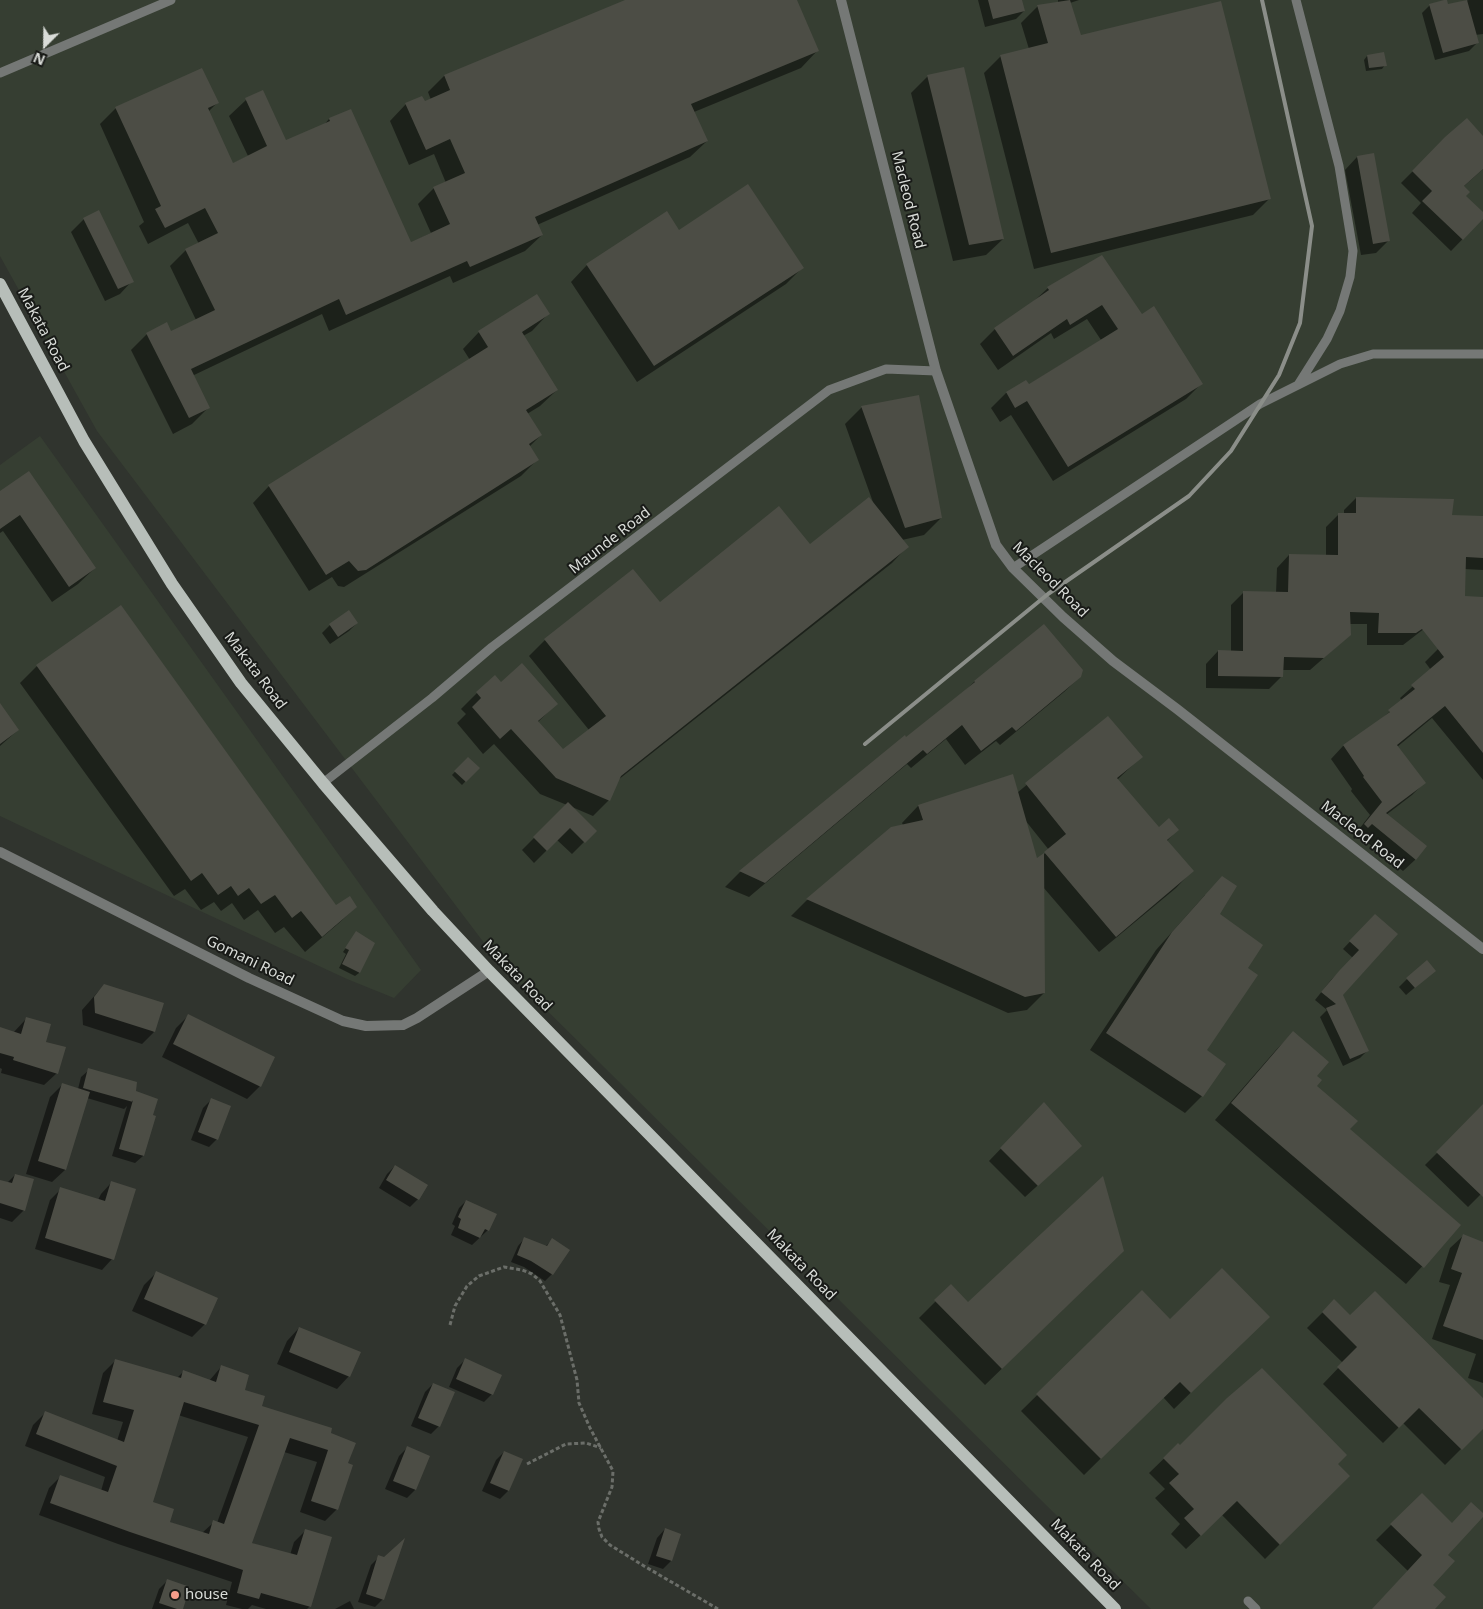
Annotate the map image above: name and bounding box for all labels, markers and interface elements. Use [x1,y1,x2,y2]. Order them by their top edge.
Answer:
north arrow [20,20,70,70]
text: N [30,48,48,70]
street label: Macleod Road [887,149,929,251]
street label: Makata Road [13,285,73,375]
street label: Maunde Road [566,504,654,578]
street label: Macleod Road [1008,538,1092,622]
street label: Makata Road [220,629,290,713]
street label: Macleod Road [1317,797,1407,873]
street label: Gomani Road [203,932,297,990]
street label: Makata Road [478,937,556,1015]
street label: Makata Road [762,1226,840,1304]
street label: Makata Road [1046,1516,1124,1594]
place label: house [185,1586,228,1604]
marker: house [169,1589,181,1601]

